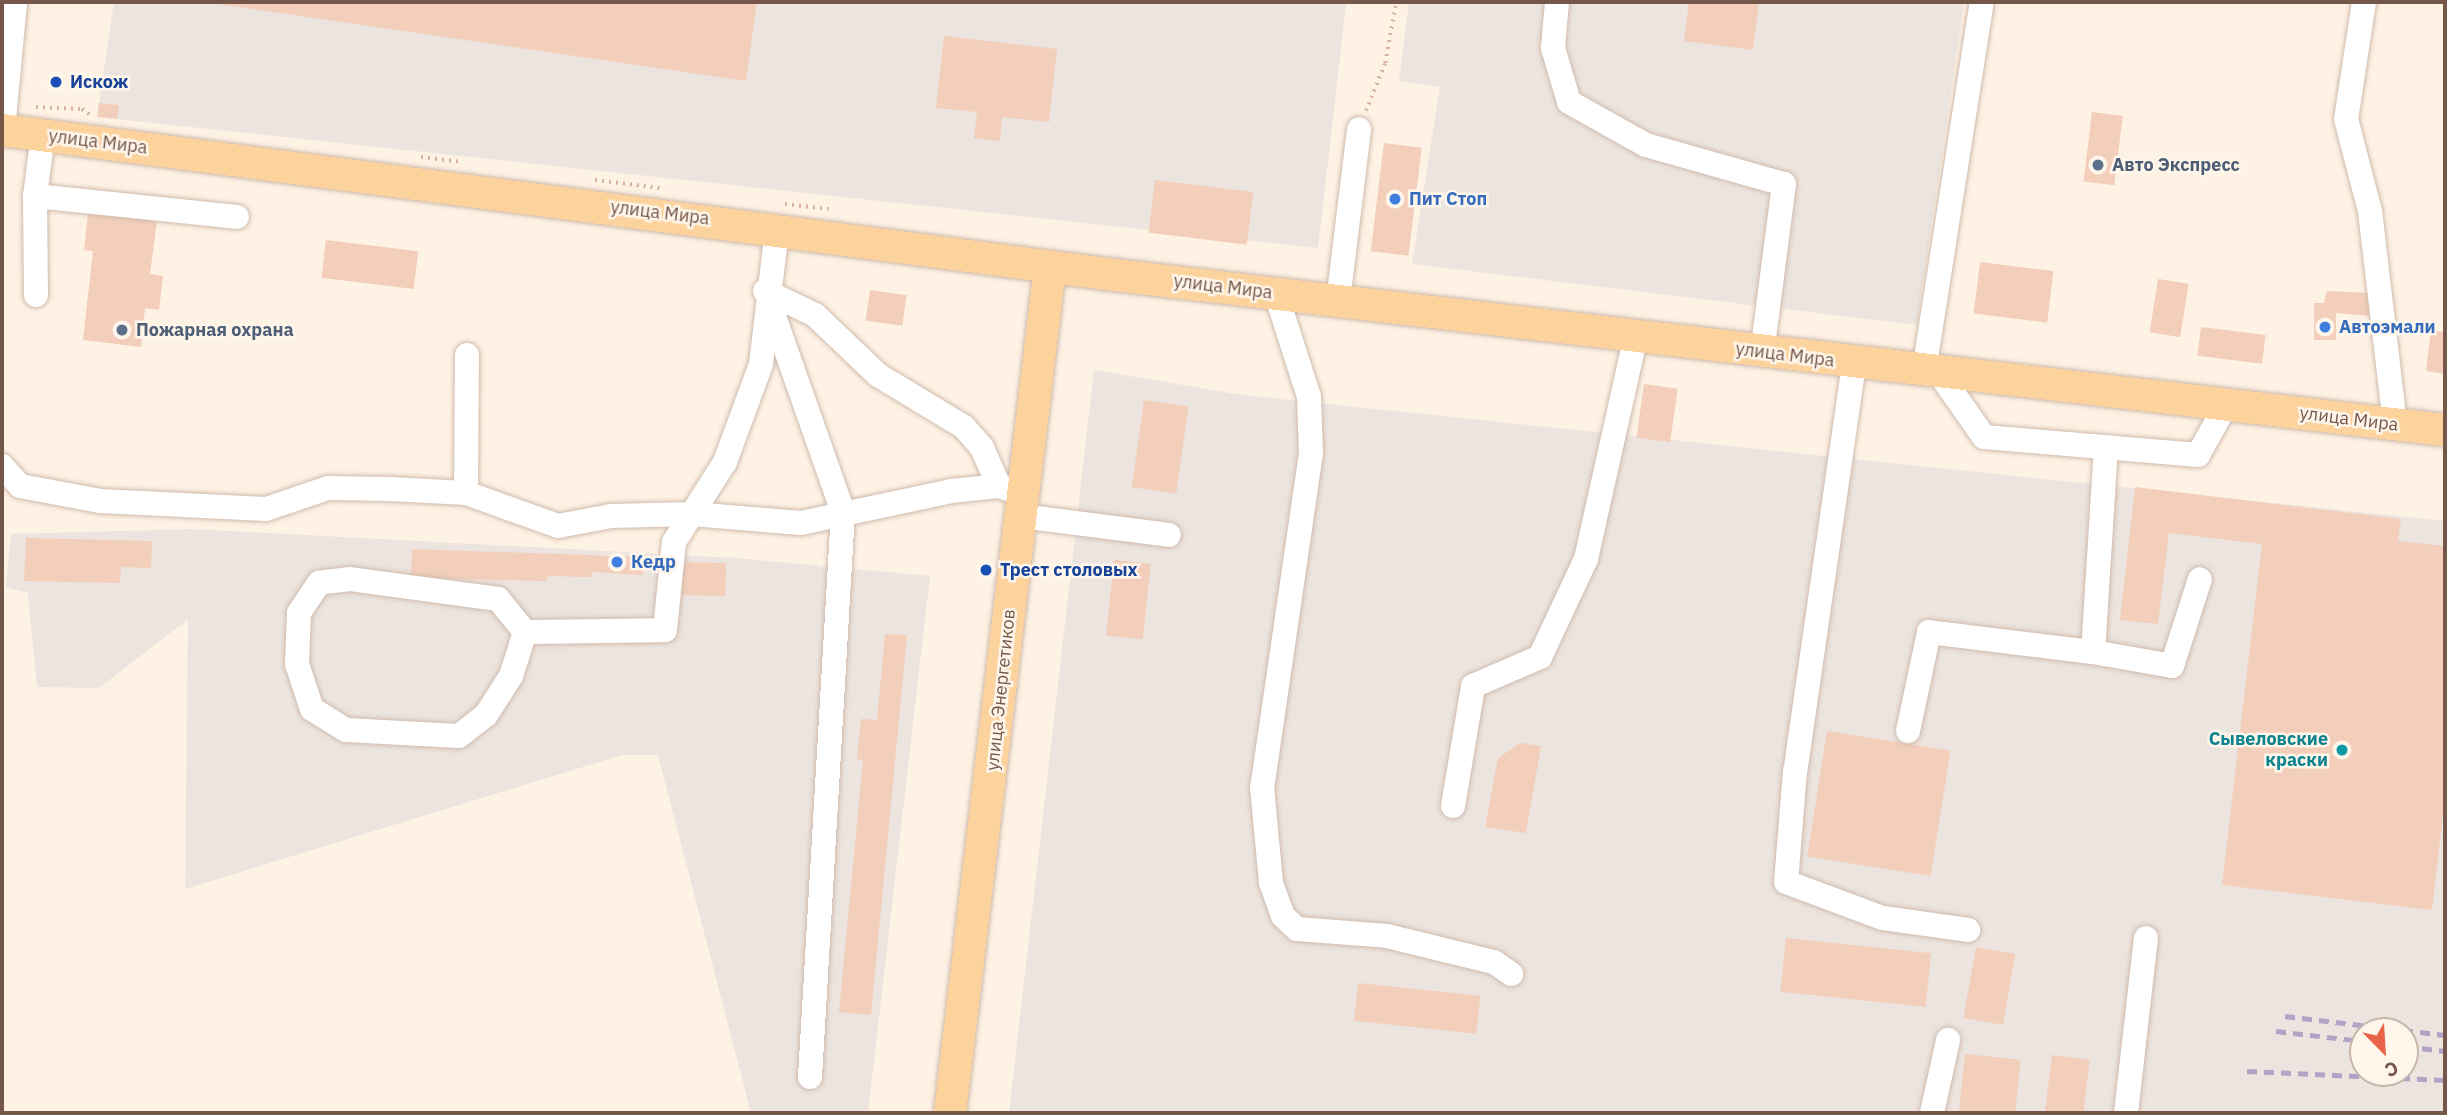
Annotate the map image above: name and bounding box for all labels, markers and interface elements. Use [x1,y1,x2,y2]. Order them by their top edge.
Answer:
place label: Искож [70,71,128,93]
marker: Искож [48,74,64,90]
street label: улица Мира [47,125,149,159]
place label: Авто Экспресс [2112,154,2240,176]
marker: Авто Экспресс [2090,157,2106,173]
place label: Пит Стоп [1409,188,1487,210]
marker: Пит Стоп [1387,191,1403,207]
street label: улица Мира [609,196,711,230]
street label: улица Мира [1172,270,1274,304]
place label: Автоэмали [2339,316,2435,338]
place label: Пожарная охрана [136,319,294,341]
marker: Автоэмали [2317,319,2333,335]
marker: Пожарная охрана [114,322,130,338]
street label: улица Мира [1734,338,1836,372]
street label: улица Мира [2298,402,2400,436]
place label: Кедр [631,551,676,573]
marker: Кедр [609,554,625,570]
place label: Трест столовых [1000,559,1138,581]
marker: Трест столовых [978,562,994,578]
street label: улица Энергетиков [982,608,1020,772]
place label: Сывеловские краски [2209,729,2328,772]
marker: Сывеловские краски [2334,742,2350,758]
north arrow [2349,1017,2419,1087]
text: С [2381,1056,2402,1083]

